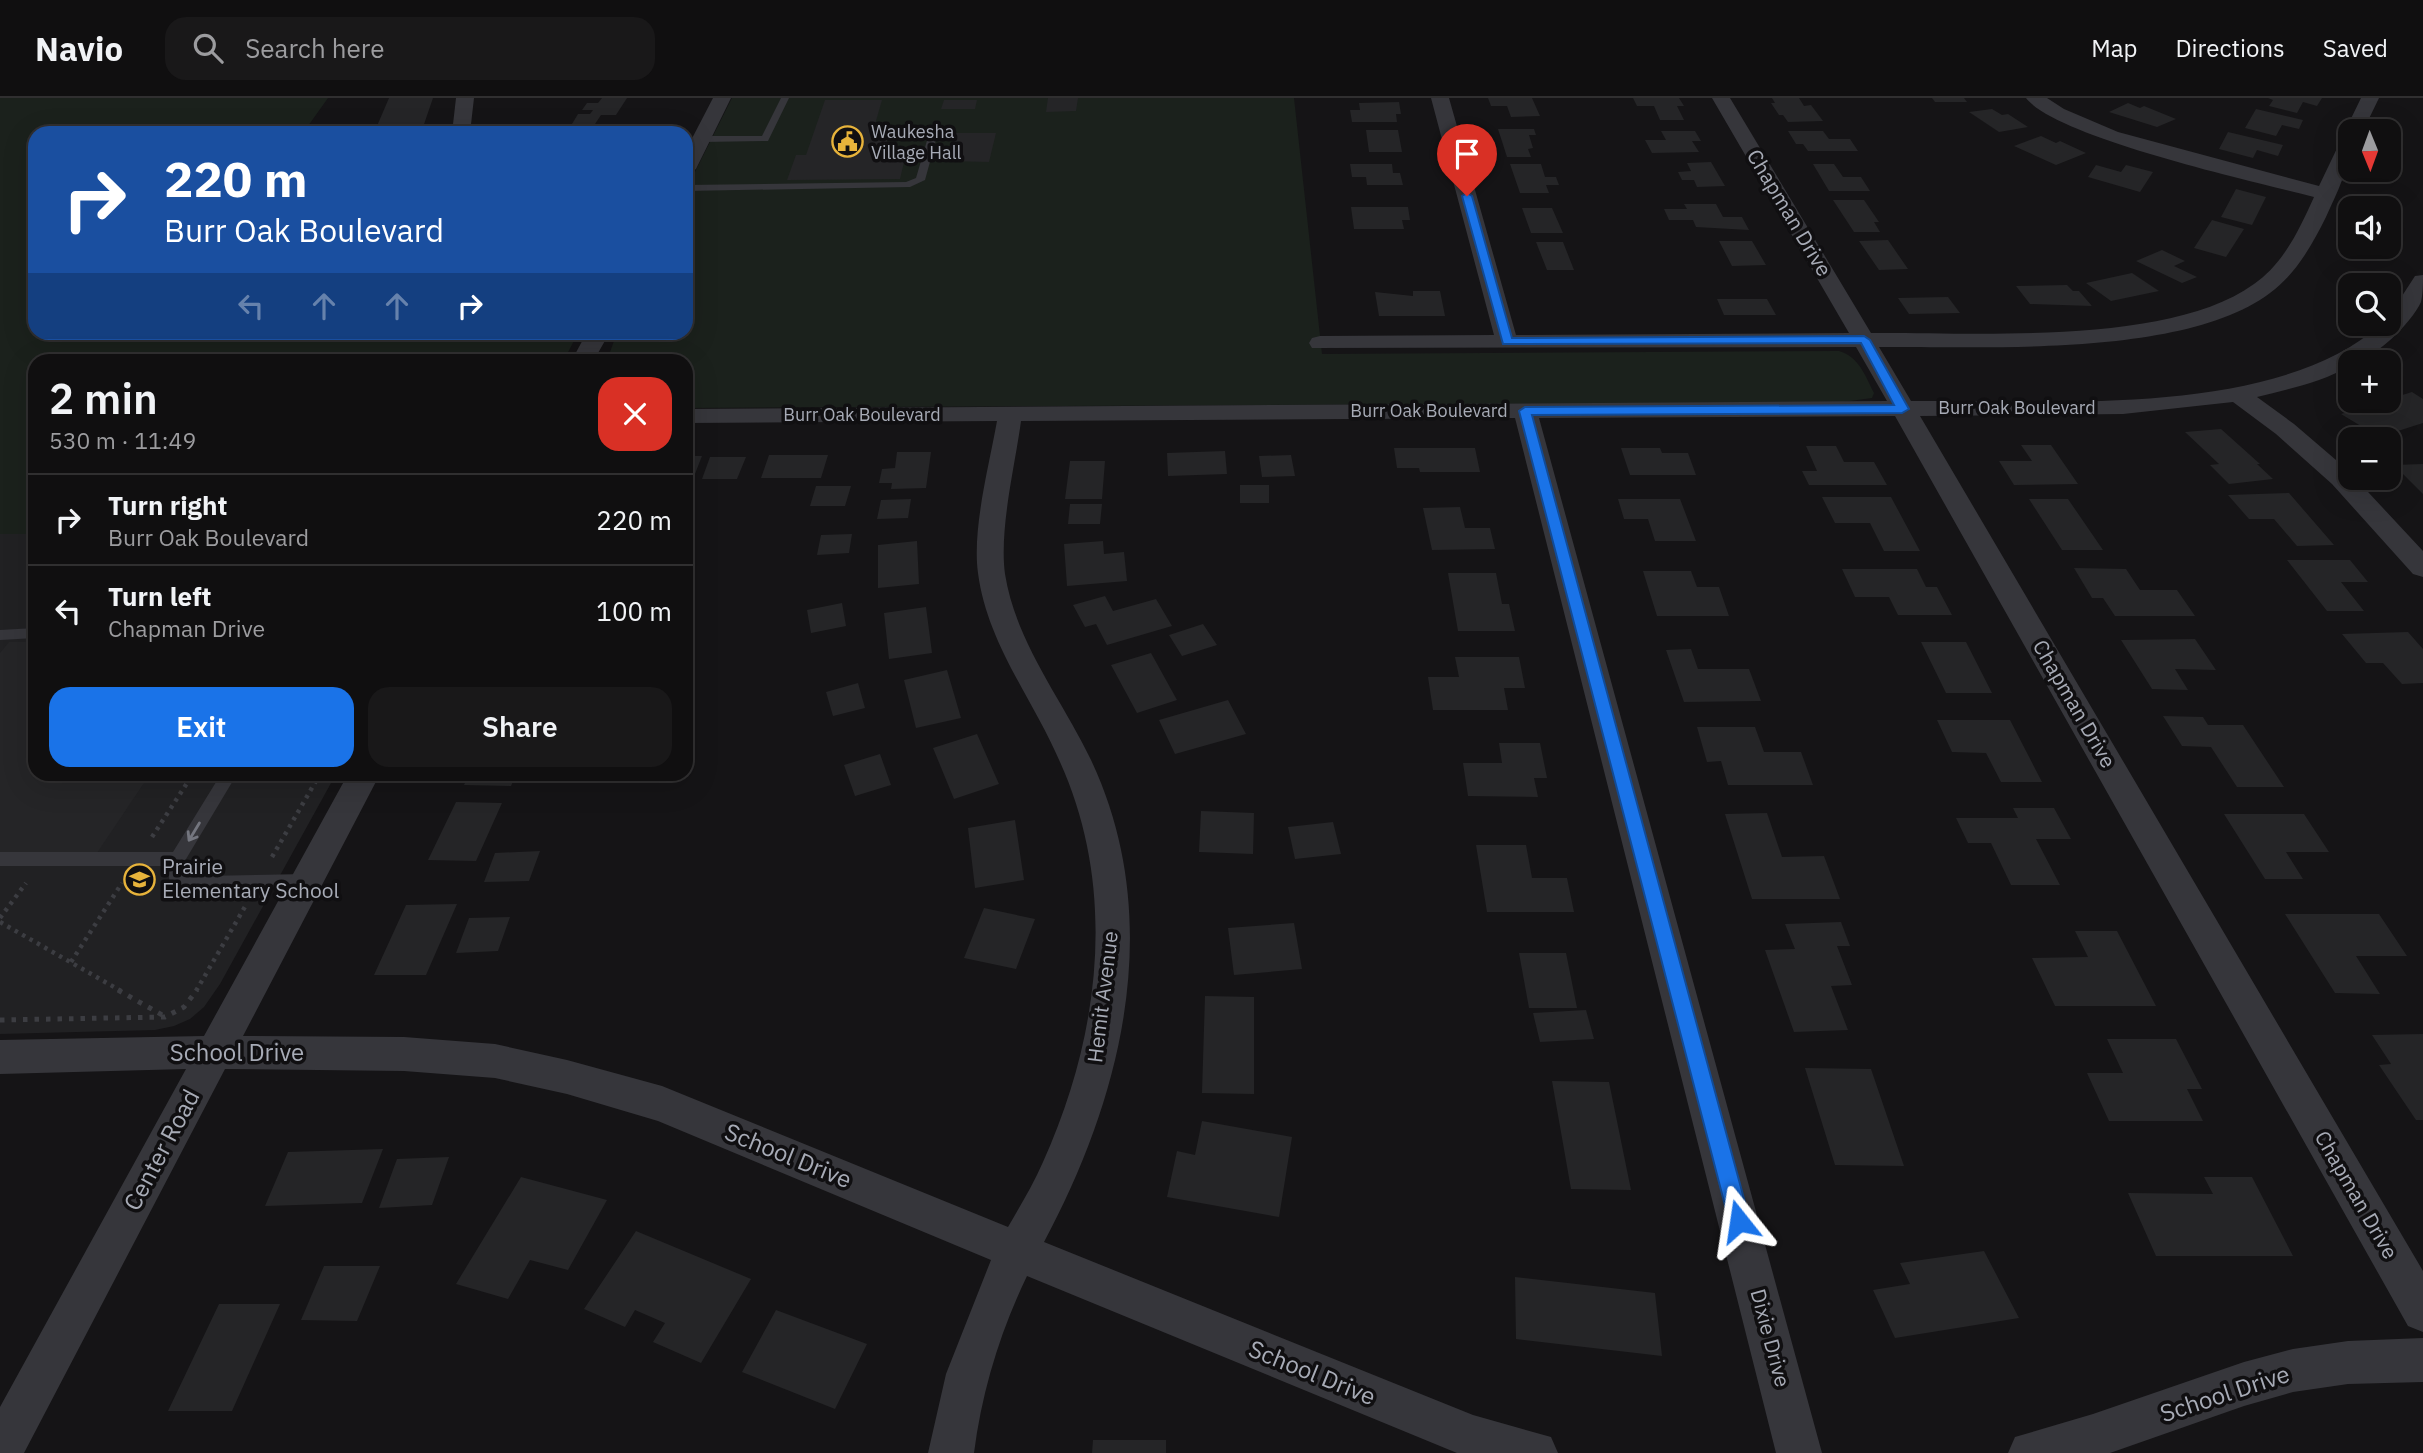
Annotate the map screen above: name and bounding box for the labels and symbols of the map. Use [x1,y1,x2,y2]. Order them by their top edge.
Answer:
north arrow [2338,119,2401,182]
place label: Waukesha Village Hall [871,120,961,164]
pin [1437,124,1497,196]
public building icon: Waukesha Village Hall [831,125,865,159]
street label: Chapman Drive [1741,144,1839,281]
street label: Burr Oak Boulevard [1938,396,2096,419]
street label: Burr Oak Boulevard [1350,399,1508,422]
street label: Burr Oak Boulevard [783,403,941,426]
street label: Chapman Drive [2027,634,2123,773]
one-way arrow [186,821,200,841]
place label: Prairie Elementary School [162,852,339,904]
school or university icon: Prairie Elementary School [122,862,156,896]
street label: Hemit Avenue [1080,929,1124,1064]
street label: School Drive [170,1036,304,1068]
street label: Center Road [116,1083,206,1216]
street label: School Drive [720,1115,857,1195]
street label: Chapman Drive [2309,1125,2405,1264]
position arrow [1702,1184,1776,1258]
street label: Dixie Drive [1744,1286,1797,1390]
street label: School Drive [1244,1332,1381,1412]
street label: School Drive [2156,1357,2294,1429]

